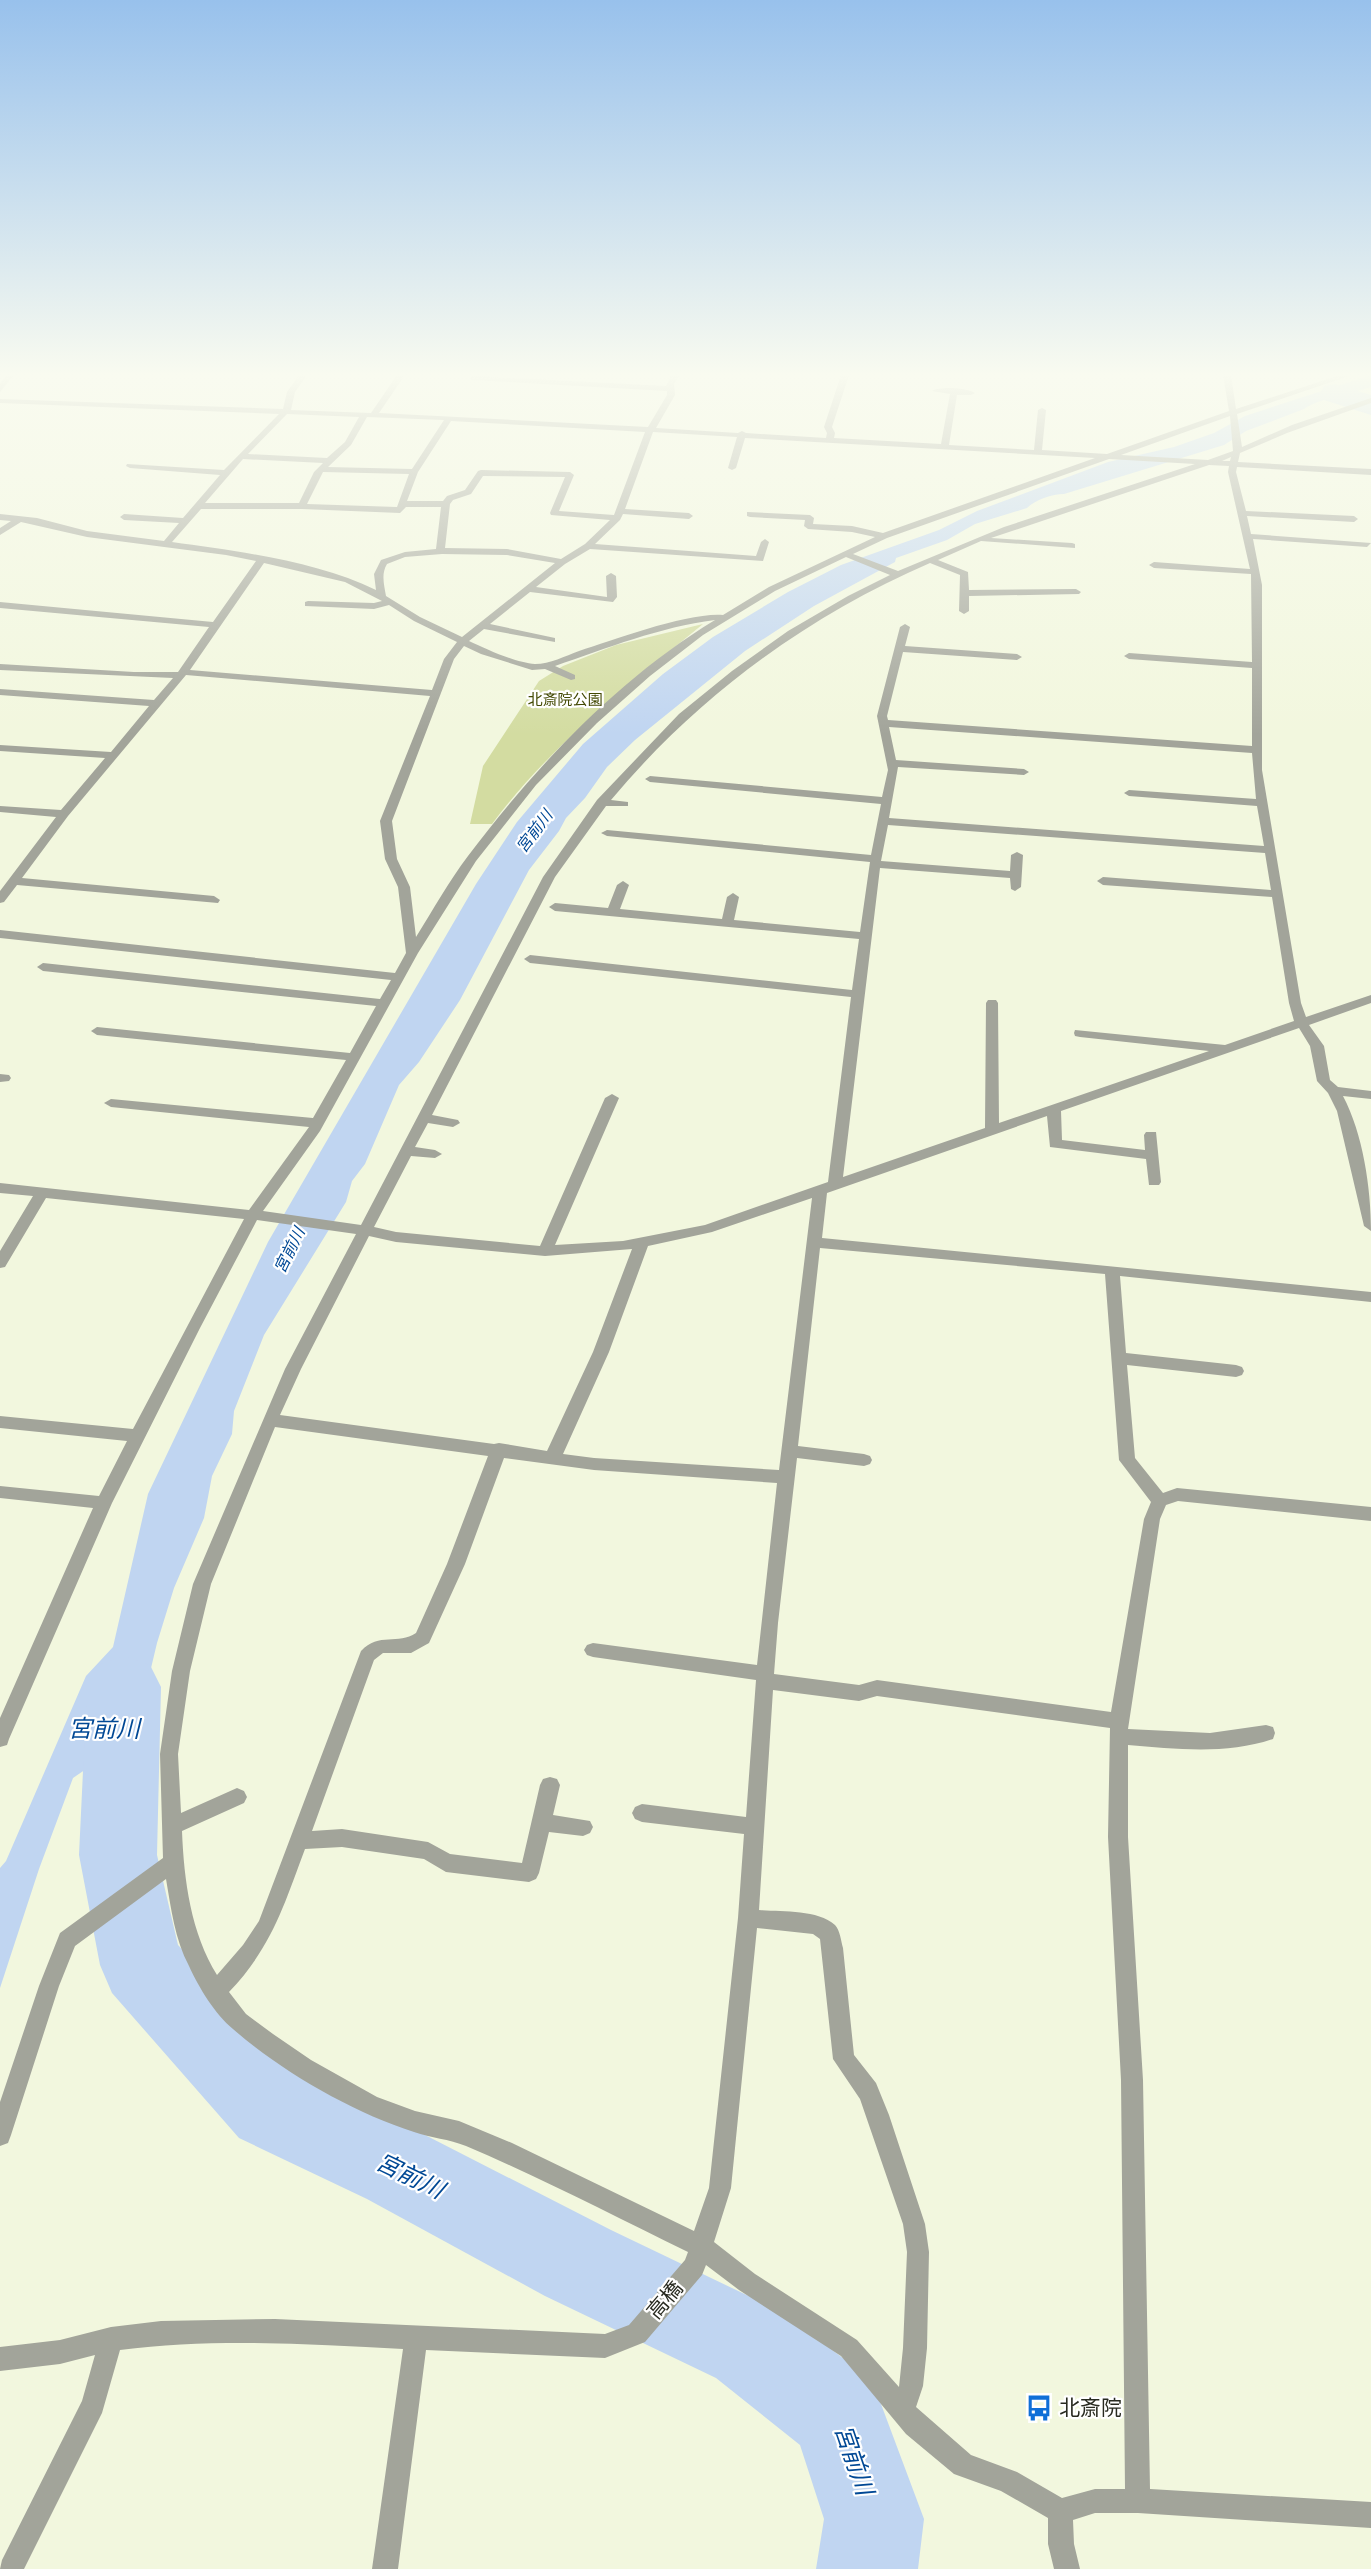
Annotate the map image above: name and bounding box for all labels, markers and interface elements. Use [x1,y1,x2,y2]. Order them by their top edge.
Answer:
park label: 北斎院公園 [527,690,603,709]
water label: 宮前川 [512,805,558,856]
water label: 宮前川 [270,1223,309,1276]
water label: 宮前川 [68,1714,143,1743]
water label: 宮前川 [372,2147,452,2206]
street label: 高橋 [642,2276,688,2324]
bus stop icon: 北斎院 [1024,2393,1054,2423]
place label: 北斎院 [1059,2395,1122,2420]
water label: 宮前川 [829,2421,881,2501]

